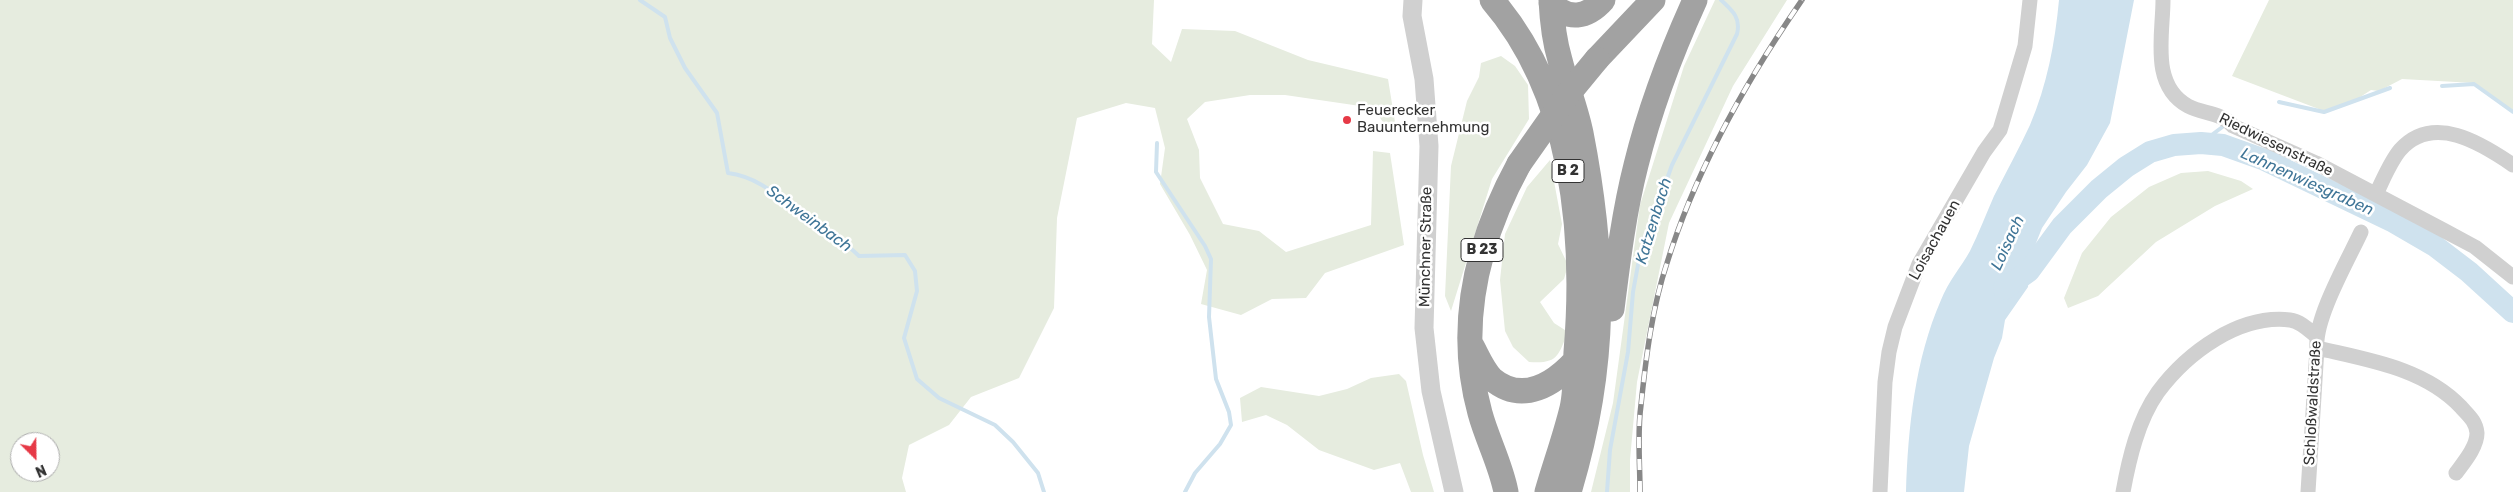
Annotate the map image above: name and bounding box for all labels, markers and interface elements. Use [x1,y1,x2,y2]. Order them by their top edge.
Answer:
place label: Feuerecker Bauunternehmung [1357,102,1489,137]
street label: Riedwiesenstraße [2216,110,2336,180]
marker: Feuerecker Bauunternehmung [1341,114,1353,126]
water label: Lahnenwiesgraben [2238,144,2376,220]
road number: B 2 [1552,160,1584,182]
water label: Katzenbach [1632,176,1676,266]
water label: Schweinbach [763,182,855,256]
street label: Münchner Straße [1416,187,1436,307]
street label: Loisachauen [1906,197,1964,283]
water label: Loisach [1987,213,2029,273]
road number: B 23 [1461,238,1503,262]
street label: Schloßwaldstraße [2301,340,2325,466]
north arrow [10,432,60,482]
text: N [33,461,49,480]

